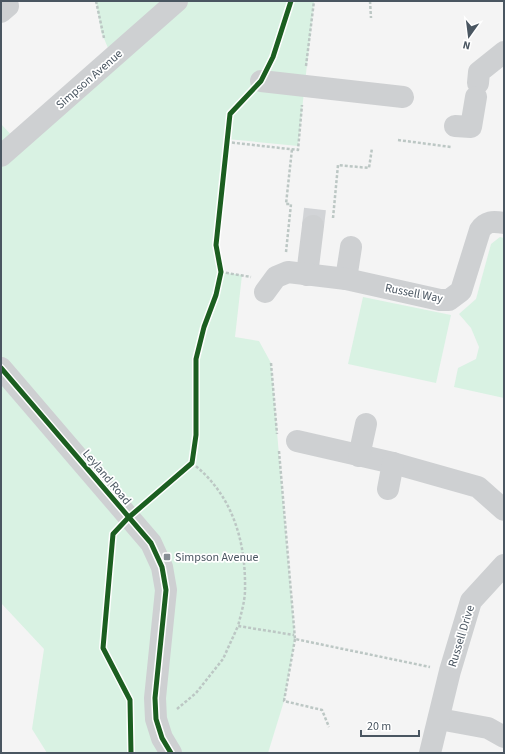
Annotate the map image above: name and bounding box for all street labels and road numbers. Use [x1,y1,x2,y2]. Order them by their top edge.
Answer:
street label: Simpson Avenue [52,46,126,113]
street label: Russell Way [383,280,445,308]
street label: Leyland Road [78,446,135,509]
street label: Russell Drive [444,603,479,669]

